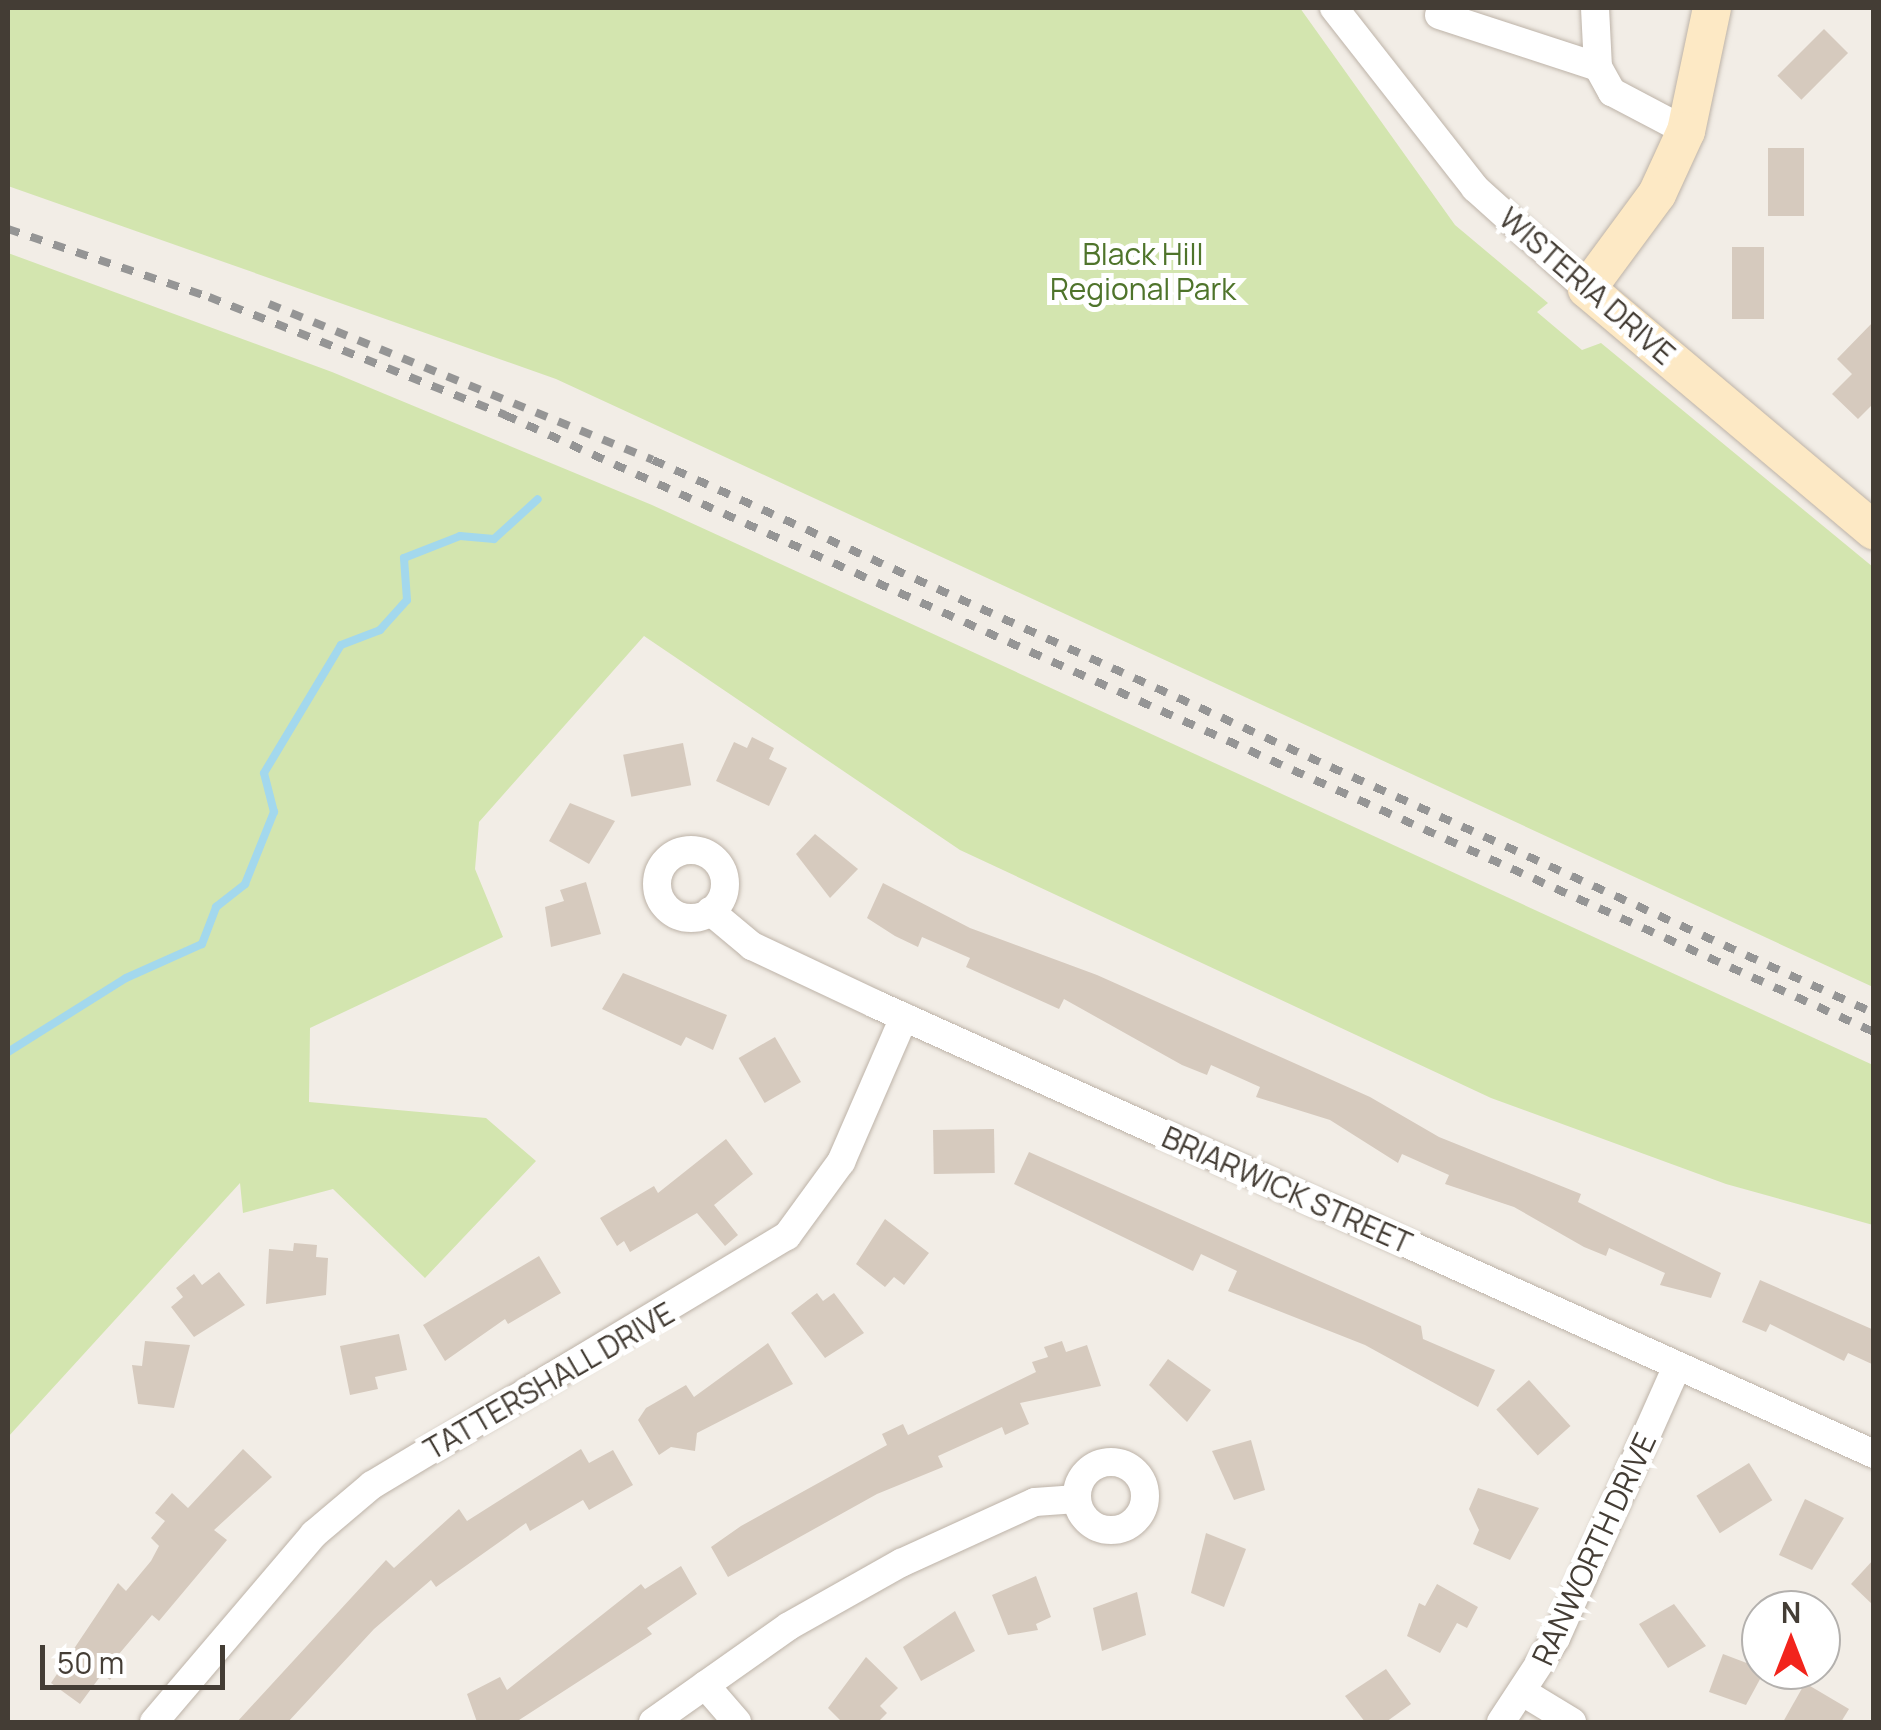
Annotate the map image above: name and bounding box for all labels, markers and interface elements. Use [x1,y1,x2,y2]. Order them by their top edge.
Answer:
street label: WISTERIA DRIVE [1492,200,1682,372]
park label: Black Hill Regional Park [1050,236,1236,306]
street label: BRIARWICK STREET [1156,1119,1418,1261]
street label: TATTERSHALL DRIVE [417,1294,681,1468]
street label: RANWORTH DRIVE [1524,1427,1664,1671]
north arrow [1741,1590,1841,1690]
text: N [1781,1593,1801,1631]
scale bar [45,1625,230,1687]
text: 50 m [57,1642,124,1683]

